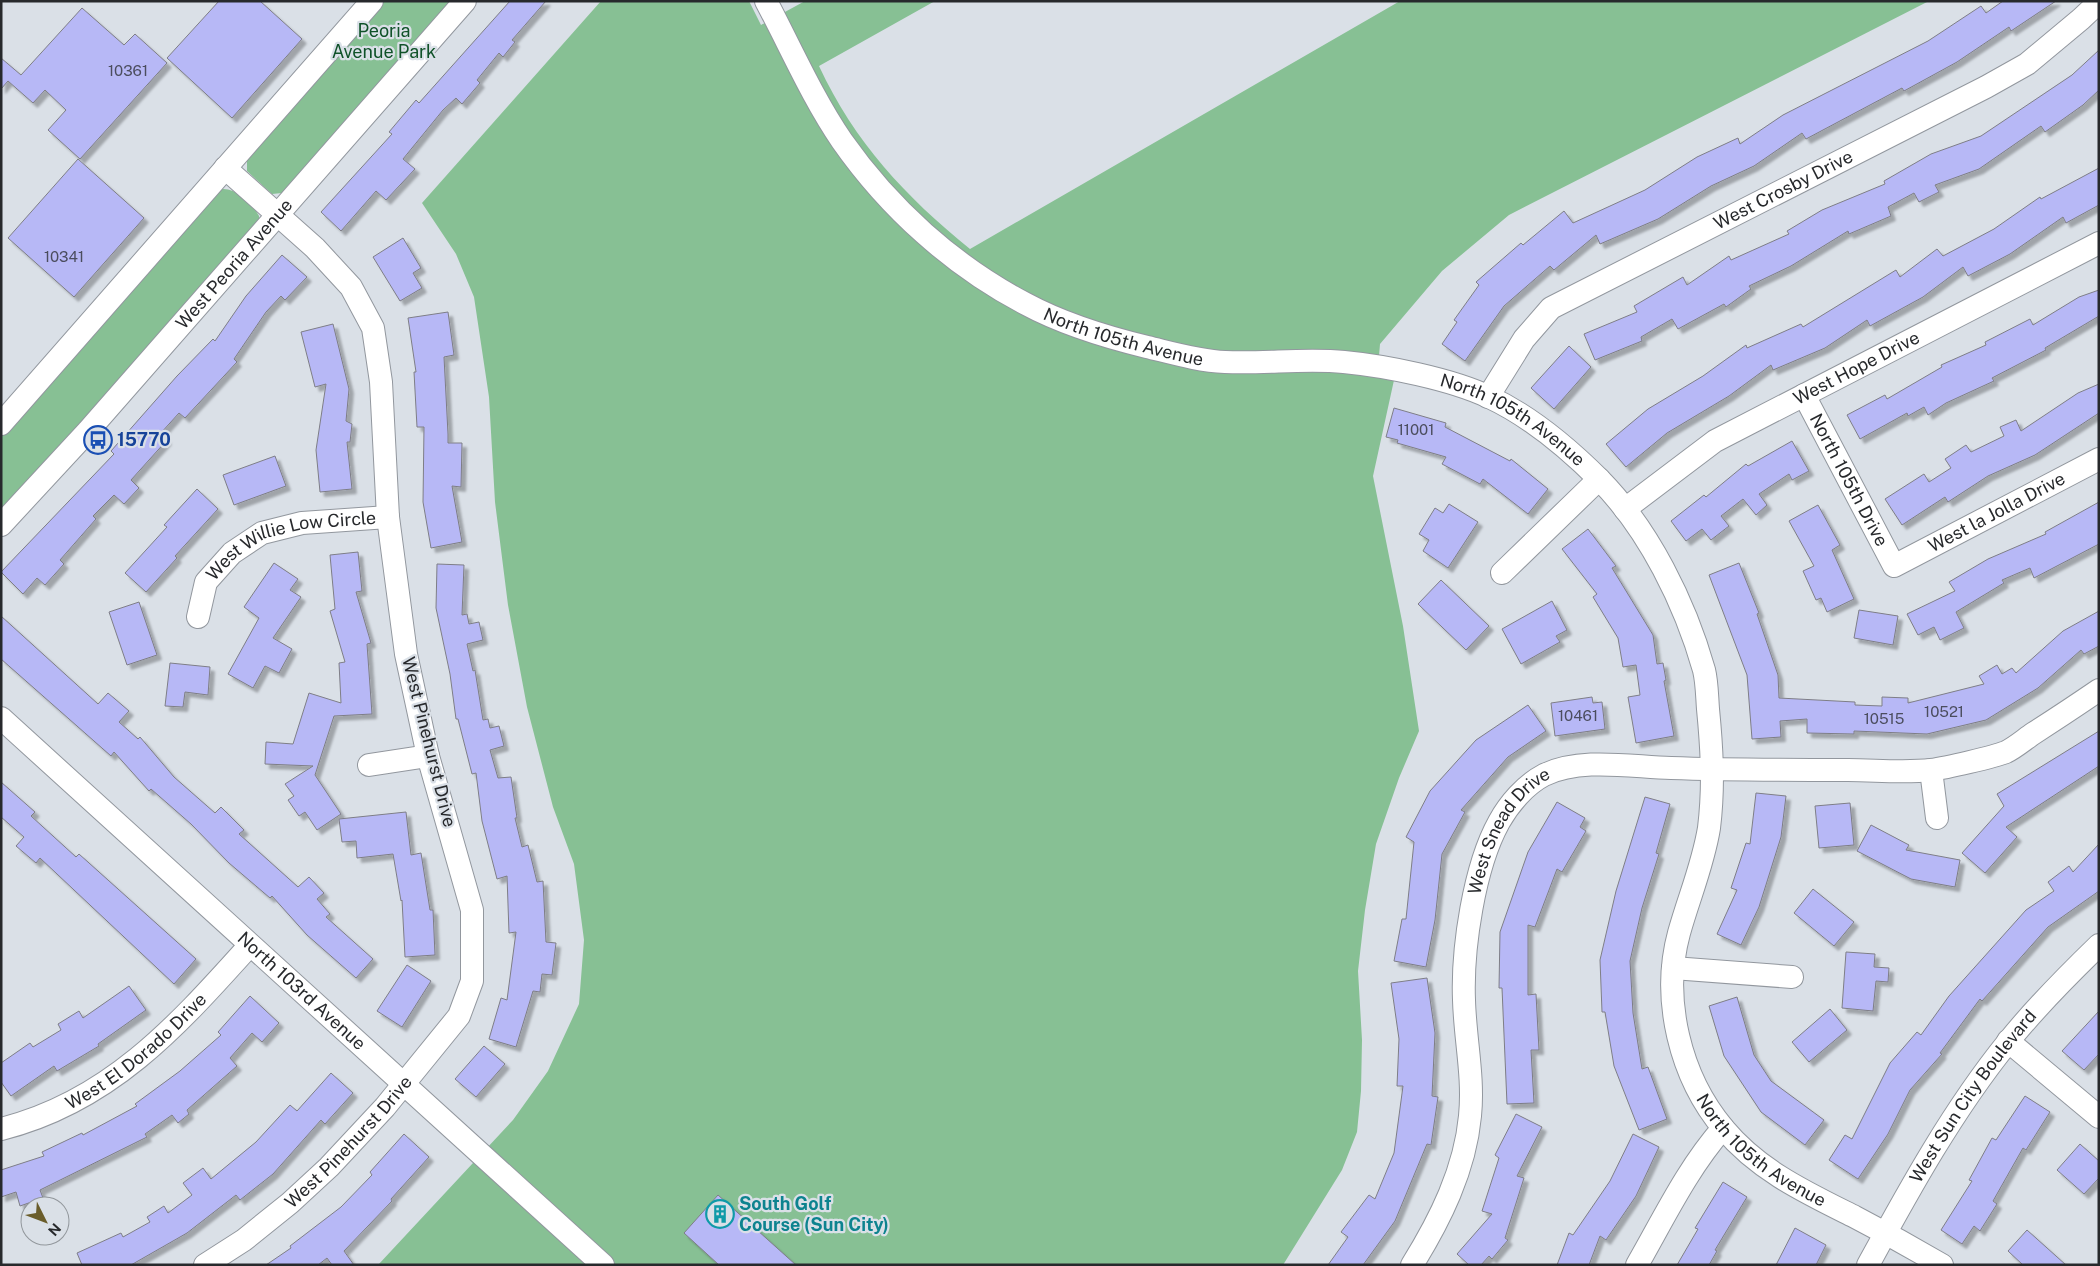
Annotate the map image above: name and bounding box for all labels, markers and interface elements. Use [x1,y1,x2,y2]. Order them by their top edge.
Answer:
park label: Peoria Avenue Park [332,20,436,62]
house number: 10361 [108,62,148,79]
street label: West Crosby Drive [1710,145,1856,234]
street label: West Peoria Avenue [171,194,297,333]
house number: 10341 [44,248,84,265]
street label: North 105th Avenue [1040,303,1205,370]
street label: West Hope Drive [1790,326,1923,409]
street label: North 105th Avenue [1438,369,1589,470]
street label: North 105th Drive [1806,410,1893,550]
house number: 11001 [1398,421,1434,438]
bus stop icon: 15770 [83,425,113,455]
place label: 15770 [117,429,171,450]
street label: West la Jolla Drive [1924,468,2069,556]
street label: West Willie Low Circle [202,507,377,584]
street label: West Pinehurst Drive [398,655,461,829]
house number: 10521 [1924,703,1964,720]
house number: 10461 [1558,707,1598,724]
house number: 10515 [1864,710,1904,727]
street label: West Snead Drive [1463,763,1553,896]
street label: North 103rd Avenue [233,927,370,1054]
street label: West El Dorado Drive [62,989,211,1114]
street label: West Sun City Boulevard [1905,1005,2040,1186]
street label: West Pinehurst Drive [281,1071,416,1212]
street label: North 105th Avenue [1692,1090,1830,1211]
place label: South Golf Course (Sun City) [739,1193,889,1235]
north arrow [20,1196,70,1246]
building icon: South Golf Course (Sun City) [705,1199,735,1229]
text: N [45,1220,64,1239]

